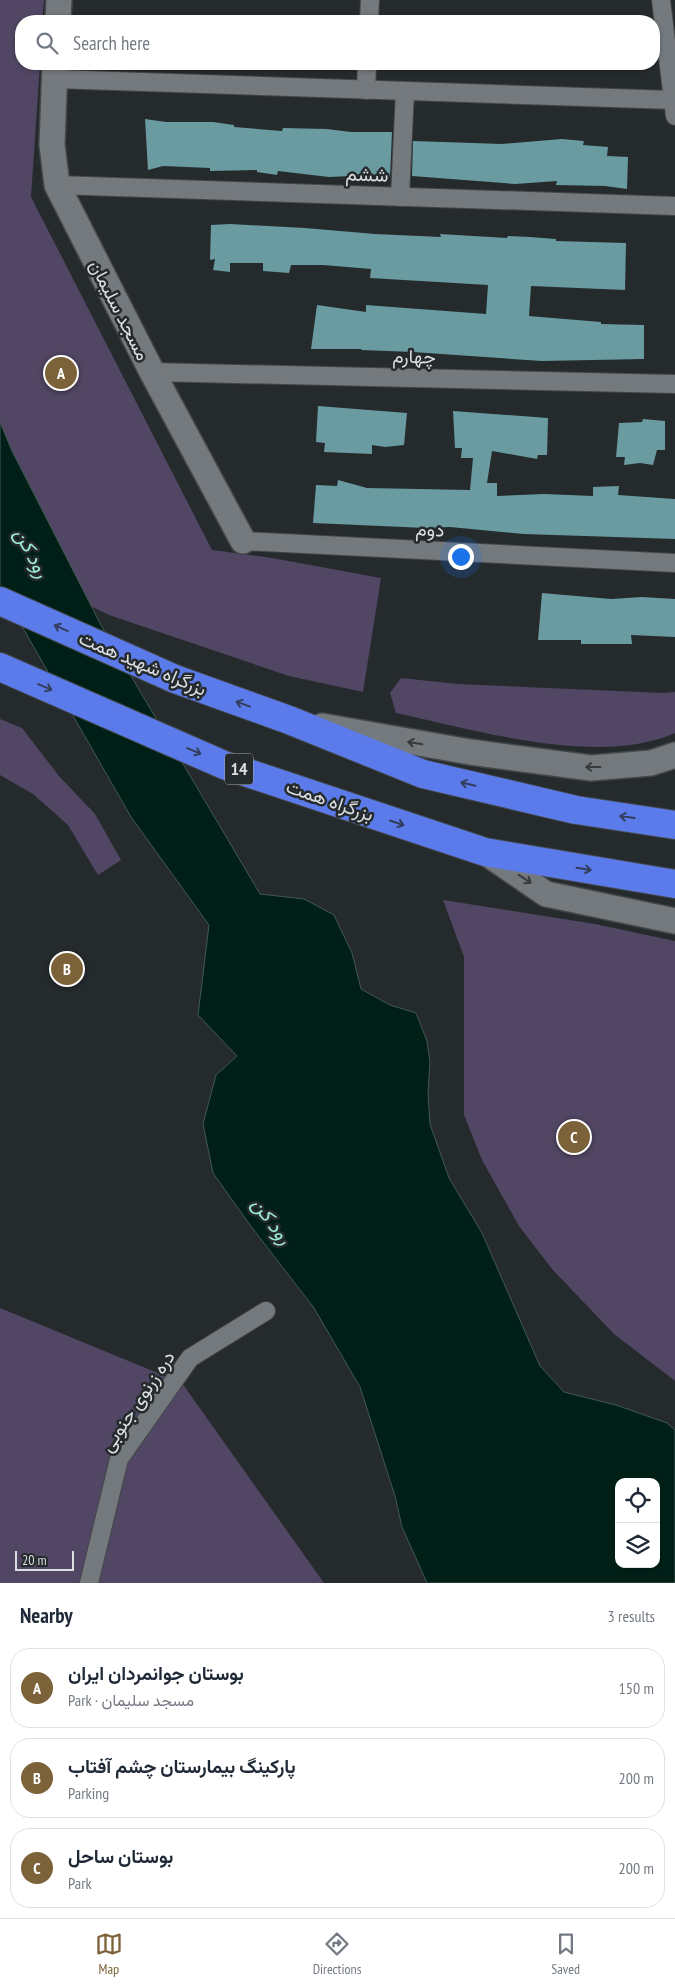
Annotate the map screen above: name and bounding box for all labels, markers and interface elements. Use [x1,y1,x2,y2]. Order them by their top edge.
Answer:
search box [15,15,660,70]
icon: search [33,29,61,57]
text: Search here [73,31,150,55]
street label: ششم [345,161,389,188]
street label: مسجد سلیمان [84,256,156,364]
street label: چهارم [392,344,436,370]
pin: A [45,354,77,392]
street label: دوم [415,516,445,543]
water label: رود کن [8,524,56,582]
your location [448,544,474,570]
one-way arrow [54,623,69,633]
street label: بزرگراه شهید همت [76,625,210,701]
one-way arrow [37,682,52,692]
one-way arrow [236,699,251,708]
one-way arrow [407,737,423,747]
one-way arrow [186,747,201,757]
road number: 14 [225,754,253,784]
one-way arrow [585,762,601,772]
street label: بزرگراه همت [283,774,377,826]
one-way arrow [460,779,476,788]
one-way arrow [619,812,635,822]
one-way arrow [388,818,404,828]
one-way arrow [576,864,592,874]
one-way arrow [518,874,532,885]
pin: B [51,950,83,988]
pin: C [558,1118,590,1156]
water label: رود کن [246,1192,298,1250]
street label: دره زرنوی جنوبی [94,1346,180,1456]
map controls [615,1478,660,1568]
button: locate [615,1478,660,1523]
button: layers [615,1523,660,1568]
scale bar [15,1548,74,1571]
text: 20 m [22,1551,47,1569]
text: Nearby [20,1602,73,1629]
text: 3 results [608,1606,655,1626]
text: بوستان جوانمردان ایران [68,1661,244,1685]
text: A [33,1678,41,1698]
text: 150 m [619,1678,654,1698]
text: Park · مسجد سلیمان [68,1690,194,1710]
text: پاركينگ بيمارستان چشم آفتاب [68,1754,296,1778]
text: B [33,1768,41,1788]
text: 200 m [619,1768,654,1788]
text: Parking [68,1783,109,1803]
text: بوستان ساحل [68,1844,173,1868]
text: C [33,1858,41,1878]
text: 200 m [619,1858,654,1878]
text: Park [68,1873,92,1893]
tab: Map [95,1930,123,1978]
tab: Directions [313,1930,361,1978]
tab: Saved [551,1930,580,1978]

